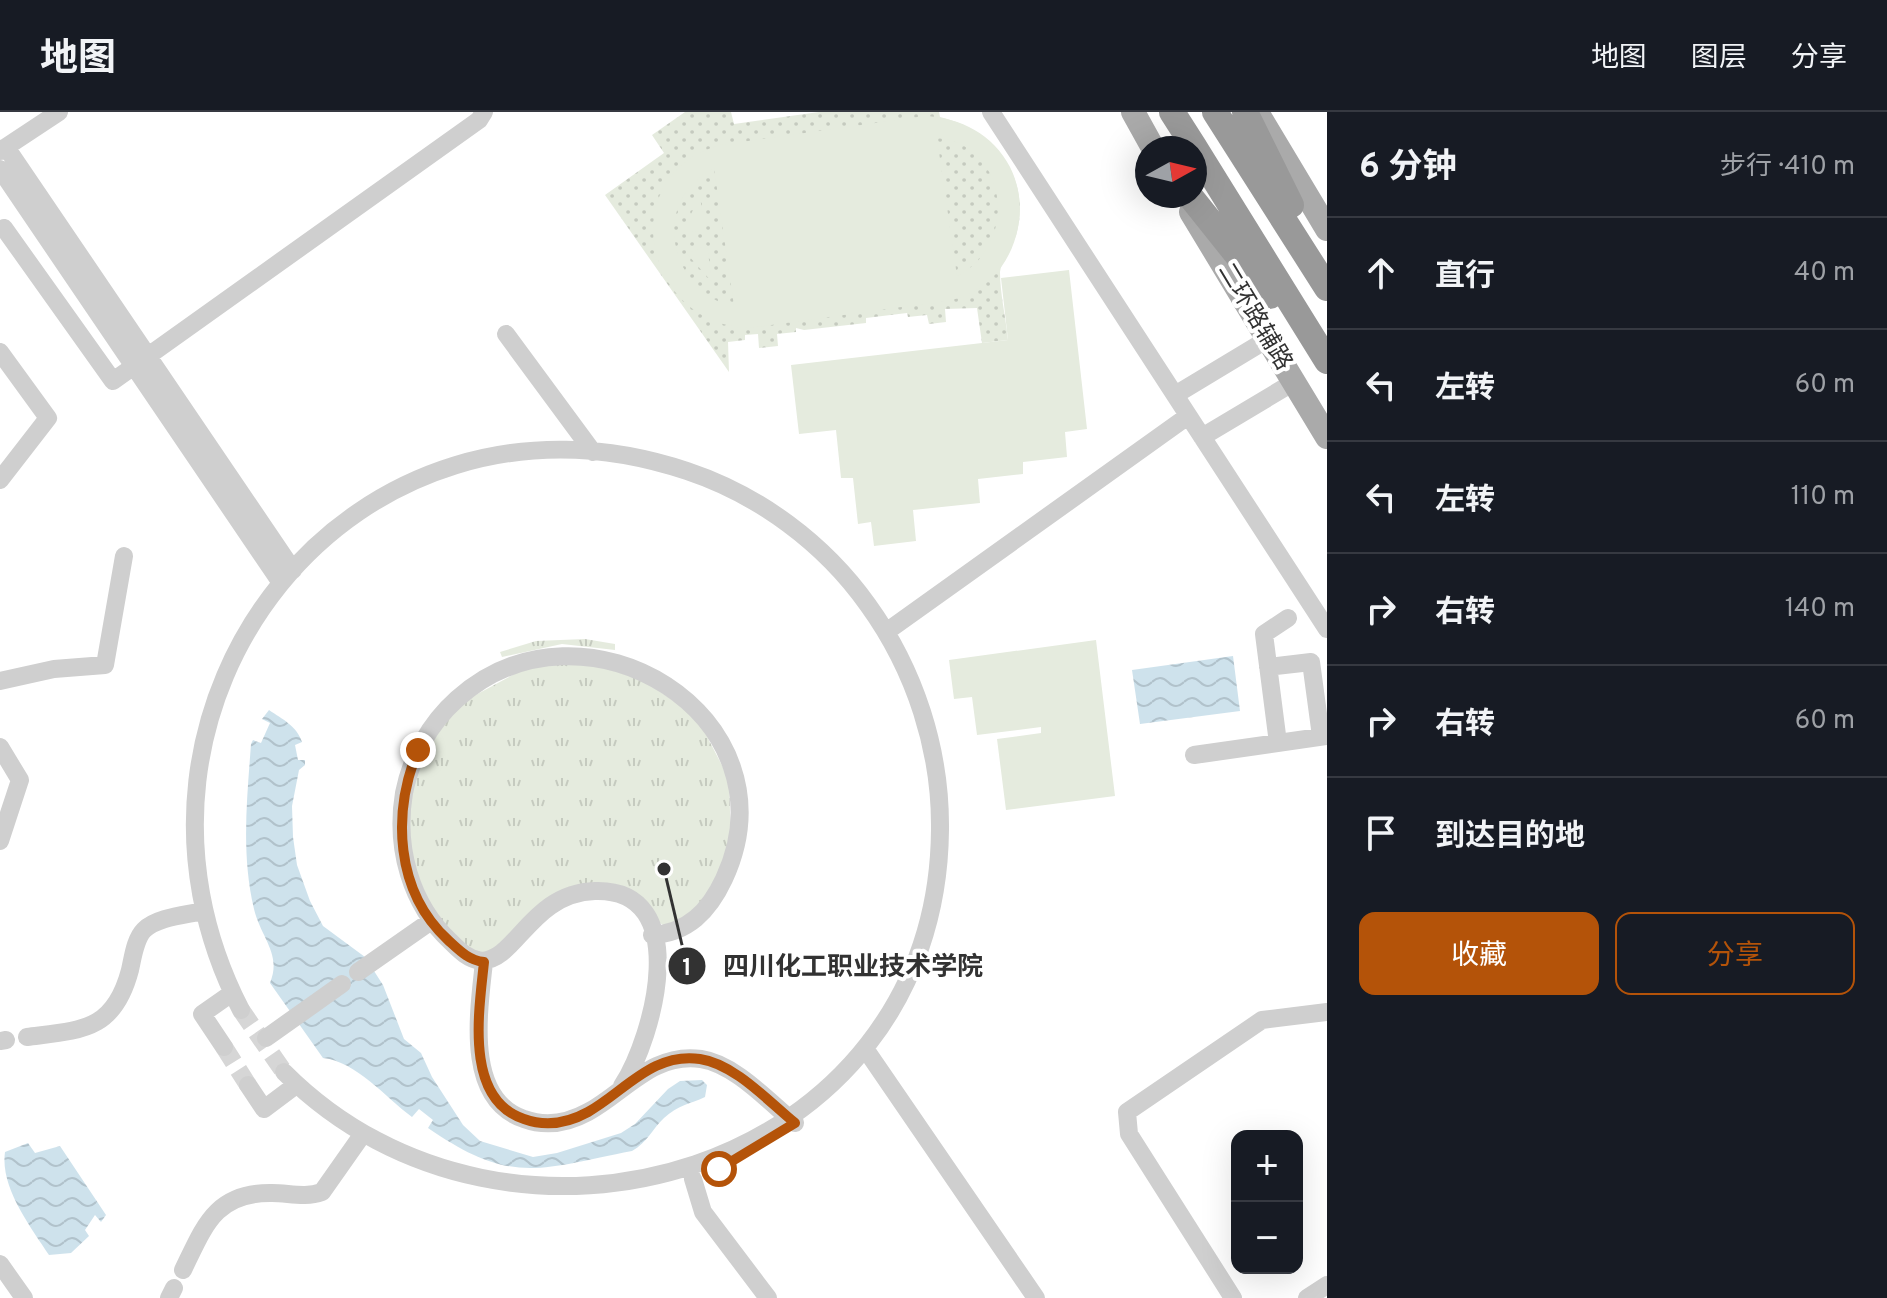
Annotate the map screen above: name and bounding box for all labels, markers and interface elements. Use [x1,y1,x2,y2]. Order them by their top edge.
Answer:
text: 地图 [40,36,116,85]
text: 地图 [1591,41,1647,77]
text: 图层 [1691,41,1747,77]
text: 分享 [1791,41,1847,77]
north arrow [1135,136,1207,208]
text: 6 分钟 [1359,147,1456,190]
text: 步行 · 410 m [1720,151,1855,184]
icon: ahead [1359,251,1403,295]
text: 40 m [1794,257,1855,290]
street label: 二环路辅路 [1210,258,1298,376]
text: 直行 [1435,259,1495,296]
icon: left [1359,363,1403,407]
text: 60 m [1795,369,1855,402]
text: 左转 [1435,371,1495,408]
icon: left [1359,475,1403,519]
text: 110 m [1791,481,1855,514]
text: 左转 [1435,483,1495,520]
icon: right [1359,587,1403,631]
text: 140 m [1785,593,1855,626]
text: 右转 [1435,595,1495,632]
icon: right [1359,699,1403,743]
text: 60 m [1795,705,1855,738]
text: 右转 [1435,707,1495,744]
route end [400,732,436,768]
icon: arrive [1359,811,1403,855]
text: 到达目的地 [1435,819,1585,856]
button: 收藏 [1359,912,1599,995]
button: 分享 [1615,912,1855,995]
callout: 四川化工职业技术学院 [667,941,999,991]
text: 四川化工职业技术学院 [723,952,983,985]
text: 1 [682,954,692,984]
map controls [1231,1130,1303,1274]
button: + [1231,1130,1303,1202]
route start [701,1151,737,1187]
button: − [1231,1202,1303,1274]

